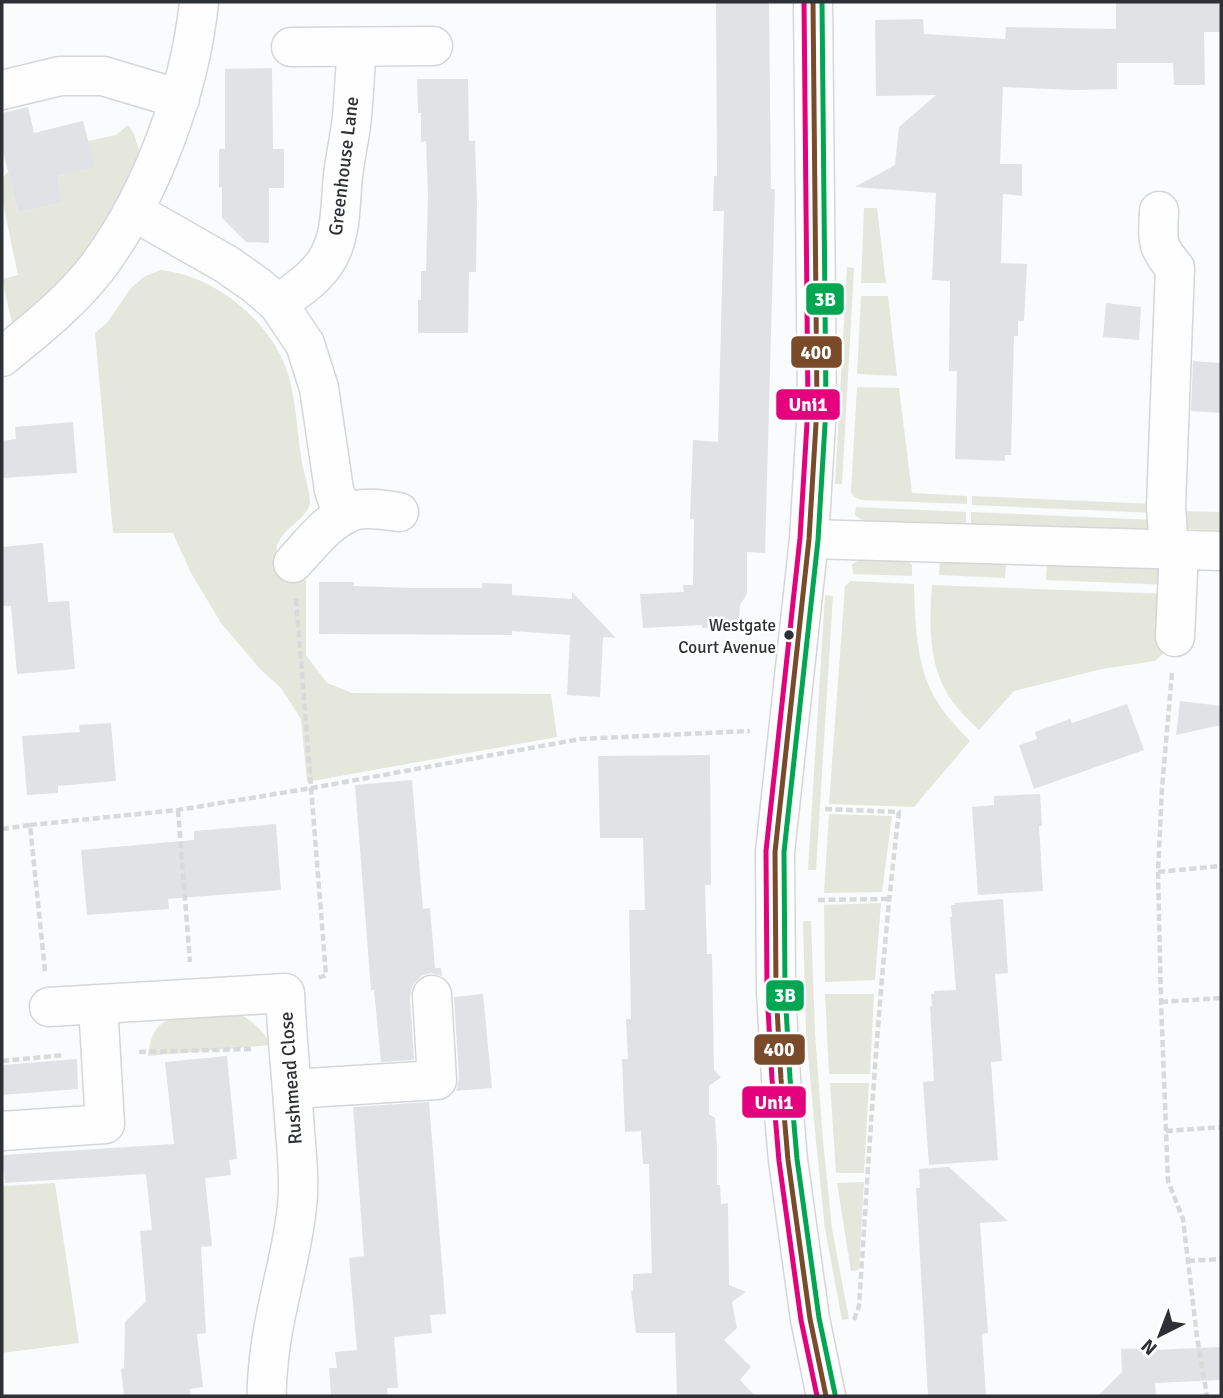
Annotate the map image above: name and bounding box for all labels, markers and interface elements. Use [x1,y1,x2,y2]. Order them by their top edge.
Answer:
street label: Greenhouse Lane [324,95,364,237]
line badge: 3B [805,282,845,316]
text: 3B [814,288,836,312]
line badge: 400 [790,335,843,369]
text: 400 [801,341,831,365]
line badge: Uni1 [775,388,841,421]
text: Uni1 [788,393,828,417]
place label: Westgate Court Avenue [678,615,776,658]
marker: Westgate Court Avenue [782,628,796,642]
line badge: 3B [765,979,805,1012]
text: 3B [774,984,796,1008]
street label: Rushmead Close [274,1011,308,1145]
line badge: 400 [753,1033,806,1066]
text: 400 [764,1038,794,1062]
line badge: Uni1 [741,1085,807,1119]
text: Uni1 [754,1091,794,1115]
north arrow [1125,1300,1195,1370]
text: N [1136,1334,1162,1360]

